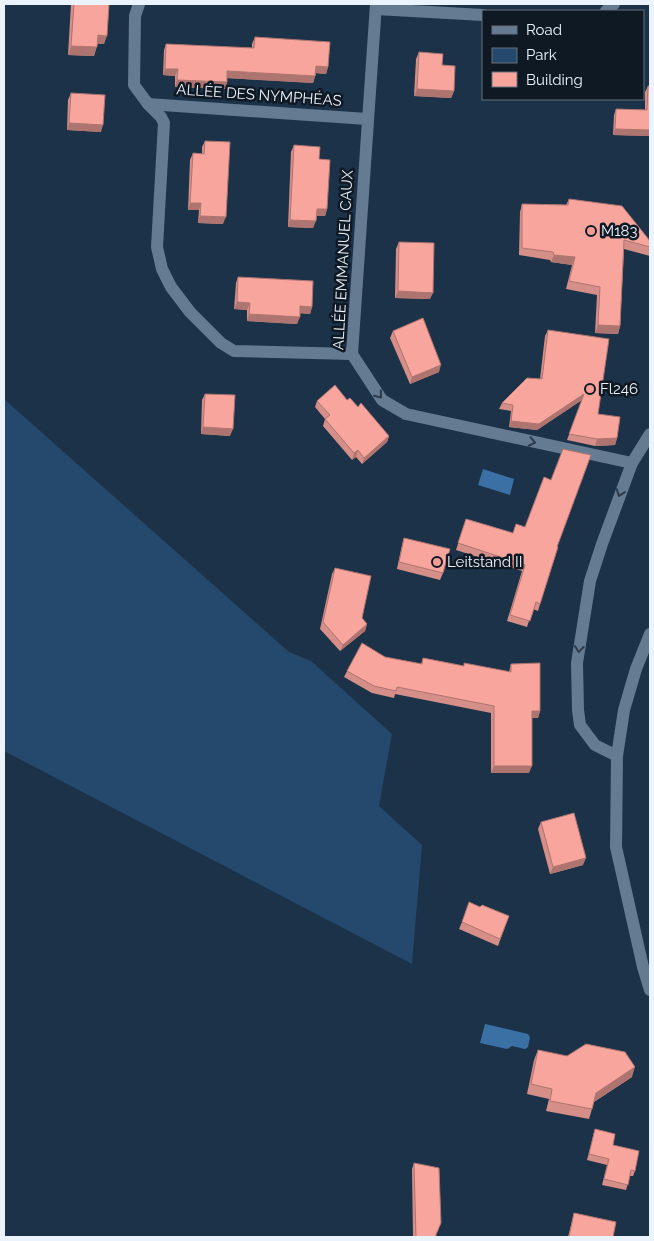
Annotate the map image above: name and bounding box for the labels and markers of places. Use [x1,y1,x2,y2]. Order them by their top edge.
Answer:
place label: M183 [601,222,637,240]
marker: M183 [585,225,597,237]
place label: Fl246 [600,380,638,398]
marker: Fl246 [584,383,596,395]
place label: Leitstand II [447,553,522,571]
marker: Leitstand II [431,556,443,568]

